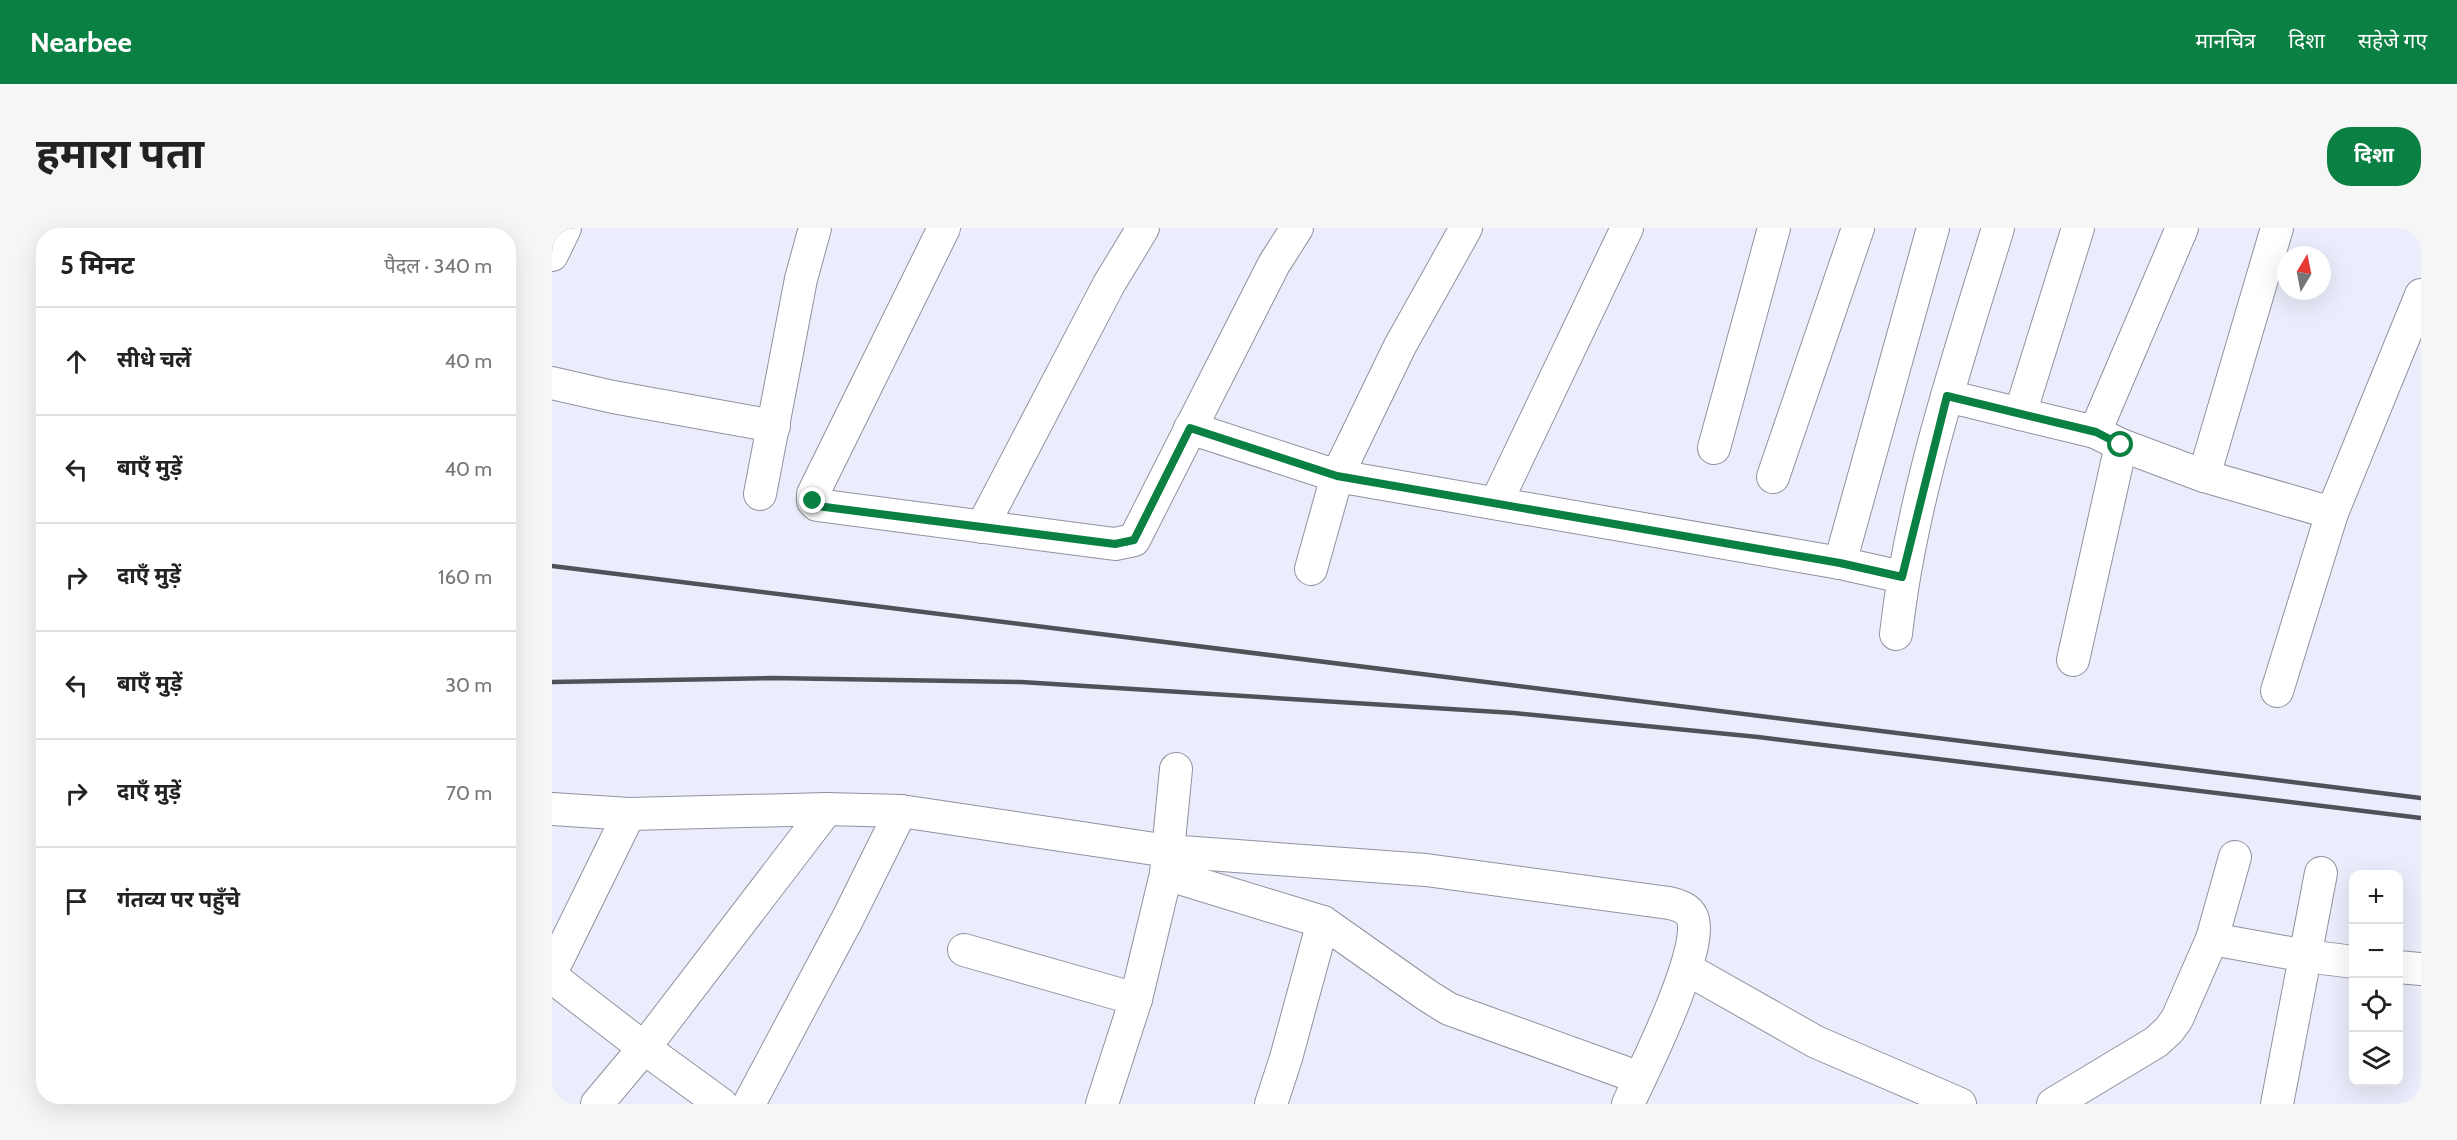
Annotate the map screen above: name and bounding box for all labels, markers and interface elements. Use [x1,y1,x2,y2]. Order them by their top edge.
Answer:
text: Nearbee [30,25,132,59]
text: मानचित्र [2196,28,2256,53]
text: दिशा [2289,28,2325,53]
text: सहेजे गए [2358,28,2427,53]
text: हमारा पता [36,127,204,179]
button: दिशा [2327,127,2421,186]
north arrow [2277,246,2331,300]
text: 5 मिनट [60,249,134,281]
text: पैदल · 340 m [384,254,492,278]
icon: ahead [60,345,93,378]
text: सीधे चलें [117,346,191,373]
text: 40 m [444,349,492,373]
route start [2107,431,2133,457]
icon: left [60,453,93,486]
text: बाएँ मुड़ें [117,454,182,481]
text: 40 m [444,457,492,481]
route end [799,487,825,513]
icon: right [60,561,93,594]
text: दाएँ मुड़ें [117,562,181,589]
text: 160 m [438,565,492,589]
icon: left [60,669,93,702]
text: बाएँ मुड़ें [117,670,182,697]
text: 30 m [445,673,492,697]
icon: right [60,777,93,810]
text: दाएँ मुड़ें [117,778,181,805]
text: 70 m [446,781,492,805]
map controls [2349,870,2403,1086]
button: + [2349,870,2403,924]
icon: arrive [60,885,93,918]
text: गंतव्य पर पहुँचे [117,886,240,913]
button: − [2349,924,2403,978]
button: locate [2349,978,2403,1032]
button: layers [2349,1032,2403,1086]

